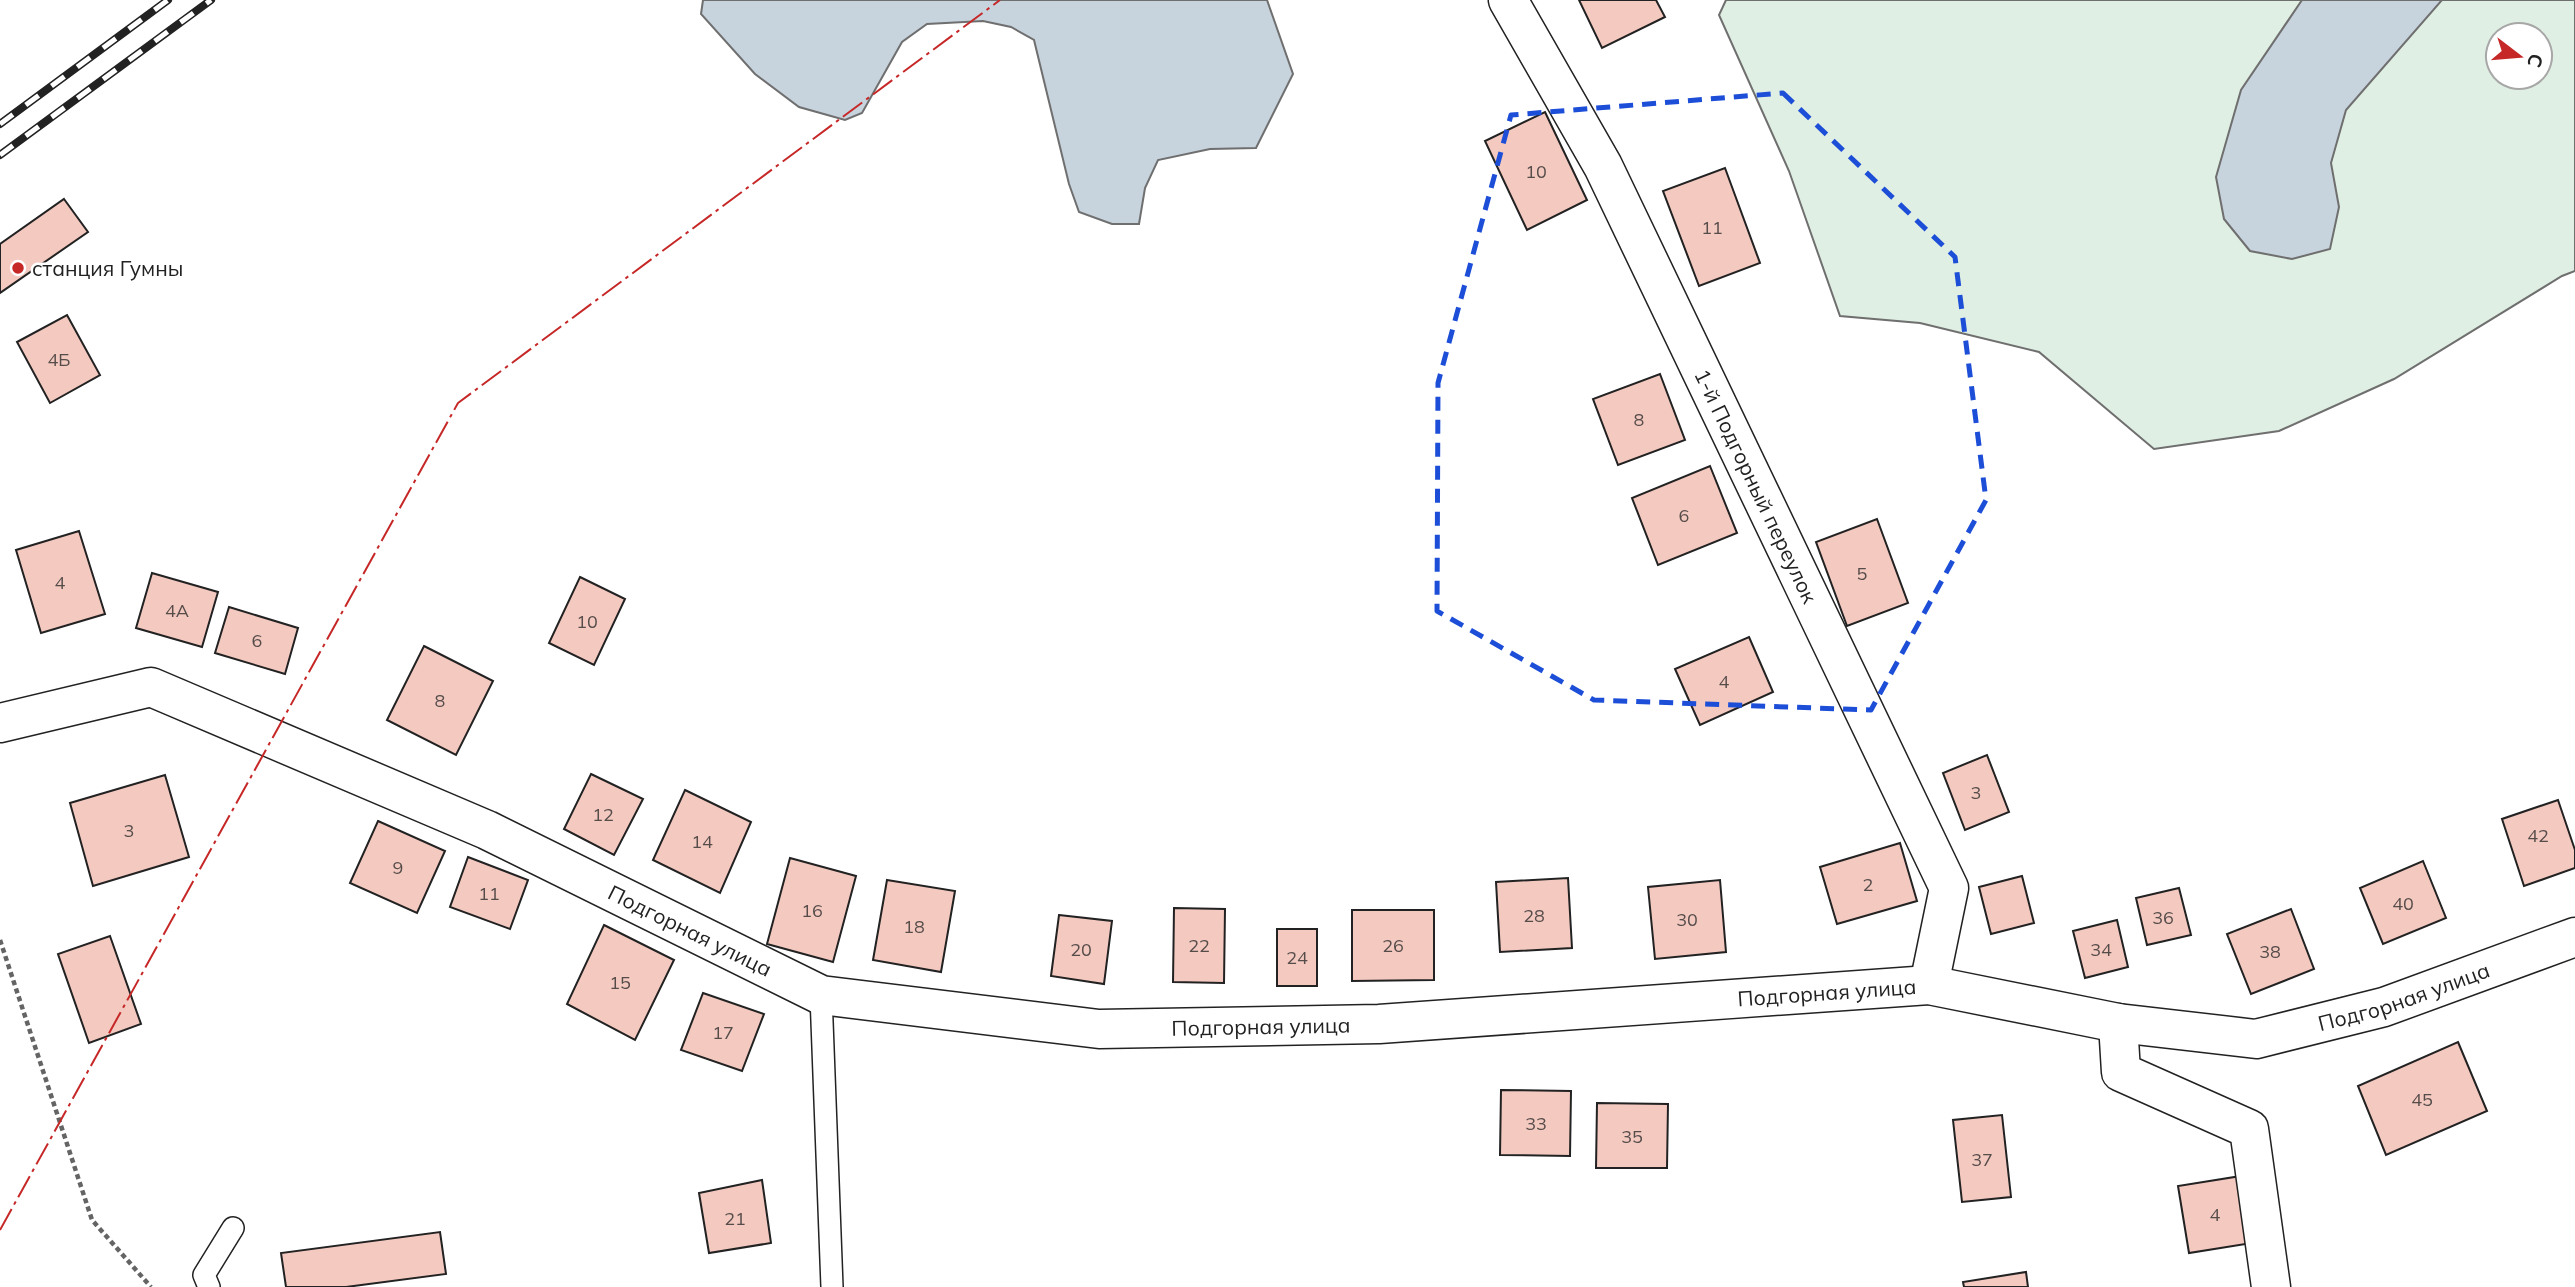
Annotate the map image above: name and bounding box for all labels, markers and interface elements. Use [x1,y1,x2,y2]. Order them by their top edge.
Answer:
north arrow [2484,21,2554,91]
text: С [2522,51,2549,70]
house number: 10 [1525,160,1547,183]
house number: 11 [1701,216,1723,239]
place label: станция Гумны [32,255,183,281]
marker: станция Гумны [10,260,26,276]
house number: 4Б [48,348,71,371]
street label: 1-й Подгорный переулок [1689,365,1824,608]
house number: 8 [1634,408,1644,431]
house number: 6 [1679,504,1689,527]
house number: 5 [1857,562,1868,585]
house number: 4 [55,571,66,594]
house number: 4А [165,599,189,622]
house number: 10 [576,610,598,633]
house number: 6 [252,629,262,652]
house number: 4 [1719,670,1730,693]
house number: 8 [435,689,445,712]
house number: 3 [1971,781,1981,804]
house number: 12 [592,803,614,826]
house number: 3 [124,819,134,842]
house number: 42 [2527,824,2549,847]
house number: 14 [691,830,713,853]
house number: 9 [393,856,403,879]
house number: 2 [1863,873,1873,896]
street label: Подгорная улица [604,879,776,982]
house number: 11 [478,882,500,905]
house number: 40 [2392,892,2414,915]
house number: 16 [801,899,823,922]
house number: 28 [1523,904,1545,927]
house number: 36 [2152,906,2174,929]
house number: 30 [1676,908,1698,931]
house number: 18 [903,915,925,938]
house number: 22 [1188,934,1210,957]
house number: 26 [1382,934,1404,957]
house number: 20 [1070,938,1092,961]
house number: 34 [2090,938,2112,961]
house number: 38 [2259,940,2281,963]
house number: 24 [1286,946,1308,969]
street label: Подгорная улица [2315,956,2493,1036]
house number: 15 [609,971,631,994]
street label: Подгорная улица [1737,973,1917,1012]
street label: Подгорная улица [1171,1012,1351,1041]
house number: 17 [712,1021,734,1044]
house number: 45 [2411,1088,2433,1111]
house number: 33 [1525,1112,1547,1135]
house number: 35 [1621,1125,1643,1148]
house number: 37 [1971,1148,1993,1171]
house number: 4 [2210,1203,2221,1226]
house number: 21 [724,1207,746,1230]

